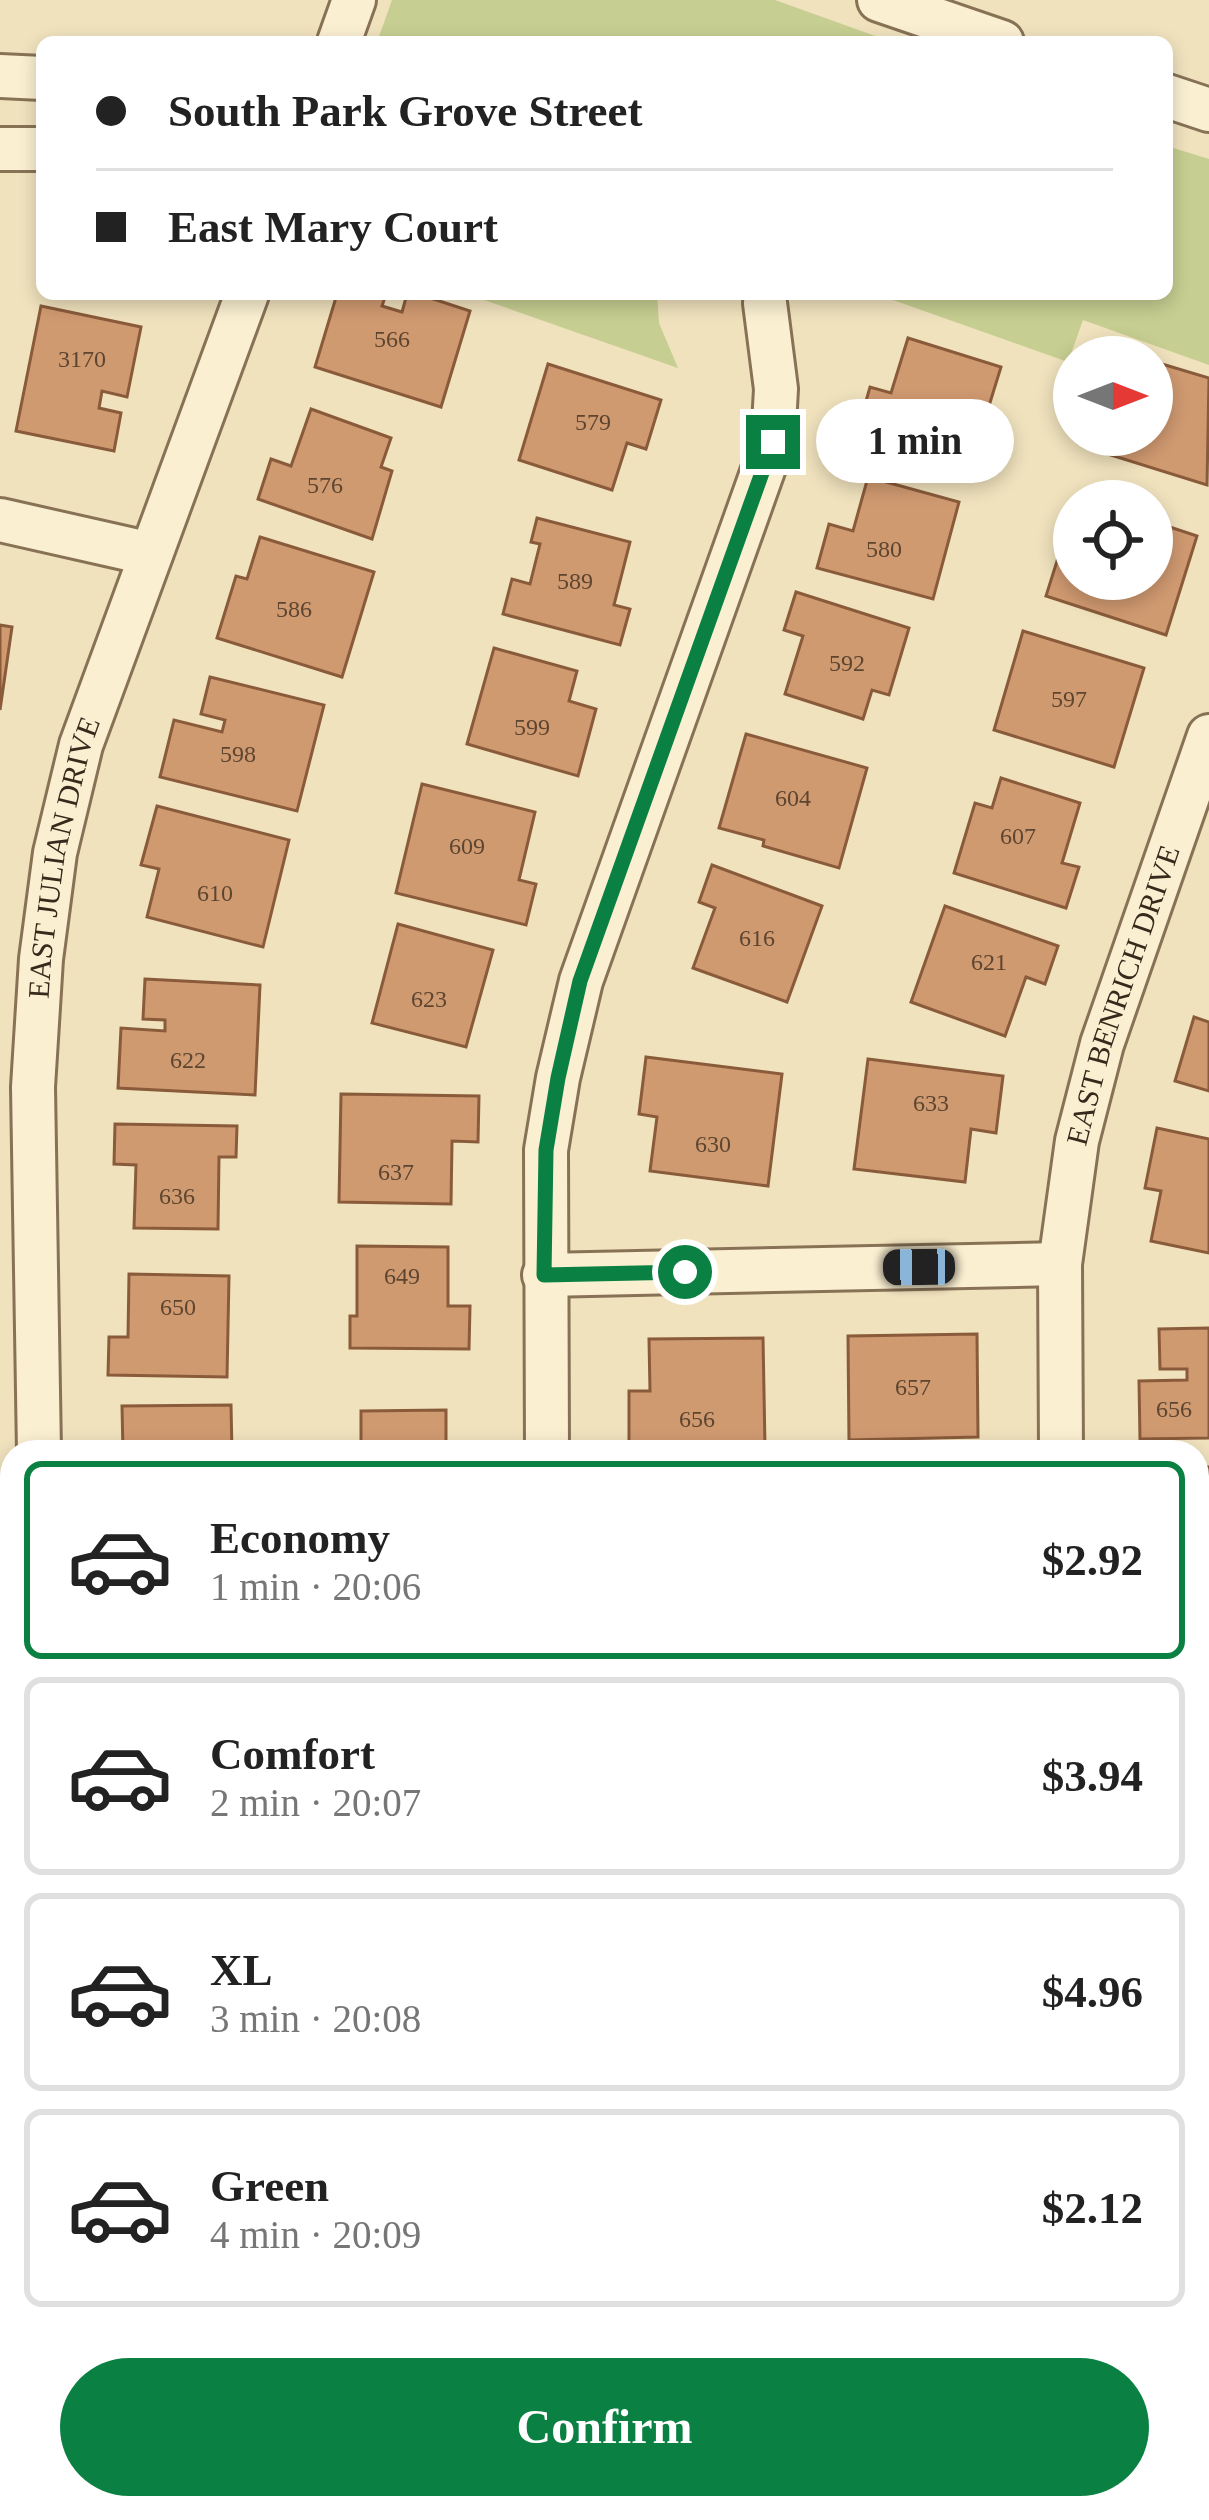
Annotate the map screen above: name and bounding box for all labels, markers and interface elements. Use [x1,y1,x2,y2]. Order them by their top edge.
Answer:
text: South Park Grove Street [168,86,643,136]
text: East Mary Court [168,202,498,252]
house number: 566 [374,326,410,352]
north arrow [1053,336,1173,456]
map controls [1053,336,1173,600]
house number: 3170 [58,346,106,372]
callout: 1 min [815,400,1013,484]
house number: 579 [575,409,611,435]
route end [746,415,800,469]
text: 1 min [868,419,962,462]
house number: 576 [307,472,343,498]
button: locate [1053,480,1173,600]
house number: 580 [866,536,902,562]
house number: 589 [557,568,593,594]
house number: 586 [276,596,312,622]
house number: 592 [829,650,865,676]
house number: 597 [1051,686,1087,712]
street label: EAST JULIAN DRIVE [22,712,106,999]
house number: 599 [514,714,550,740]
house number: 598 [220,741,256,767]
house number: 604 [775,785,811,811]
house number: 607 [1000,823,1036,849]
house number: 609 [449,833,485,859]
street label: EAST BENRICH DRIVE [1060,841,1186,1148]
house number: 610 [197,880,233,906]
house number: 616 [739,925,775,951]
house number: 621 [971,949,1007,975]
house number: 623 [411,986,447,1012]
house number: 622 [170,1047,206,1073]
house number: 633 [913,1090,949,1116]
house number: 630 [695,1131,731,1157]
house number: 637 [378,1159,414,1185]
house number: 636 [159,1183,195,1209]
route start [658,1245,712,1299]
car [883,1248,955,1286]
house number: 649 [384,1263,420,1289]
house number: 650 [160,1294,196,1320]
house number: 657 [895,1374,931,1400]
house number: 656 [1156,1396,1192,1422]
house number: 656 [679,1406,715,1432]
icon: car [66,1506,174,1614]
text: Economy [210,1513,390,1563]
text: $2.92 [1042,1535,1143,1585]
text: 1 min · 20:06 [210,1565,421,1608]
icon: car [66,1722,174,1830]
text: Comfort [210,1729,375,1779]
text: $3.94 [1042,1751,1143,1801]
text: 2 min · 20:07 [210,1781,421,1824]
icon: car [66,1938,174,2046]
text: XL [210,1945,273,1995]
text: $4.96 [1042,1967,1143,2017]
text: 3 min · 20:08 [210,1997,421,2040]
icon: car [66,2154,174,2262]
text: Green [210,2161,329,2211]
text: $2.12 [1042,2183,1143,2233]
text: 4 min · 20:09 [210,2213,421,2256]
button: Confirm [60,2358,1149,2496]

